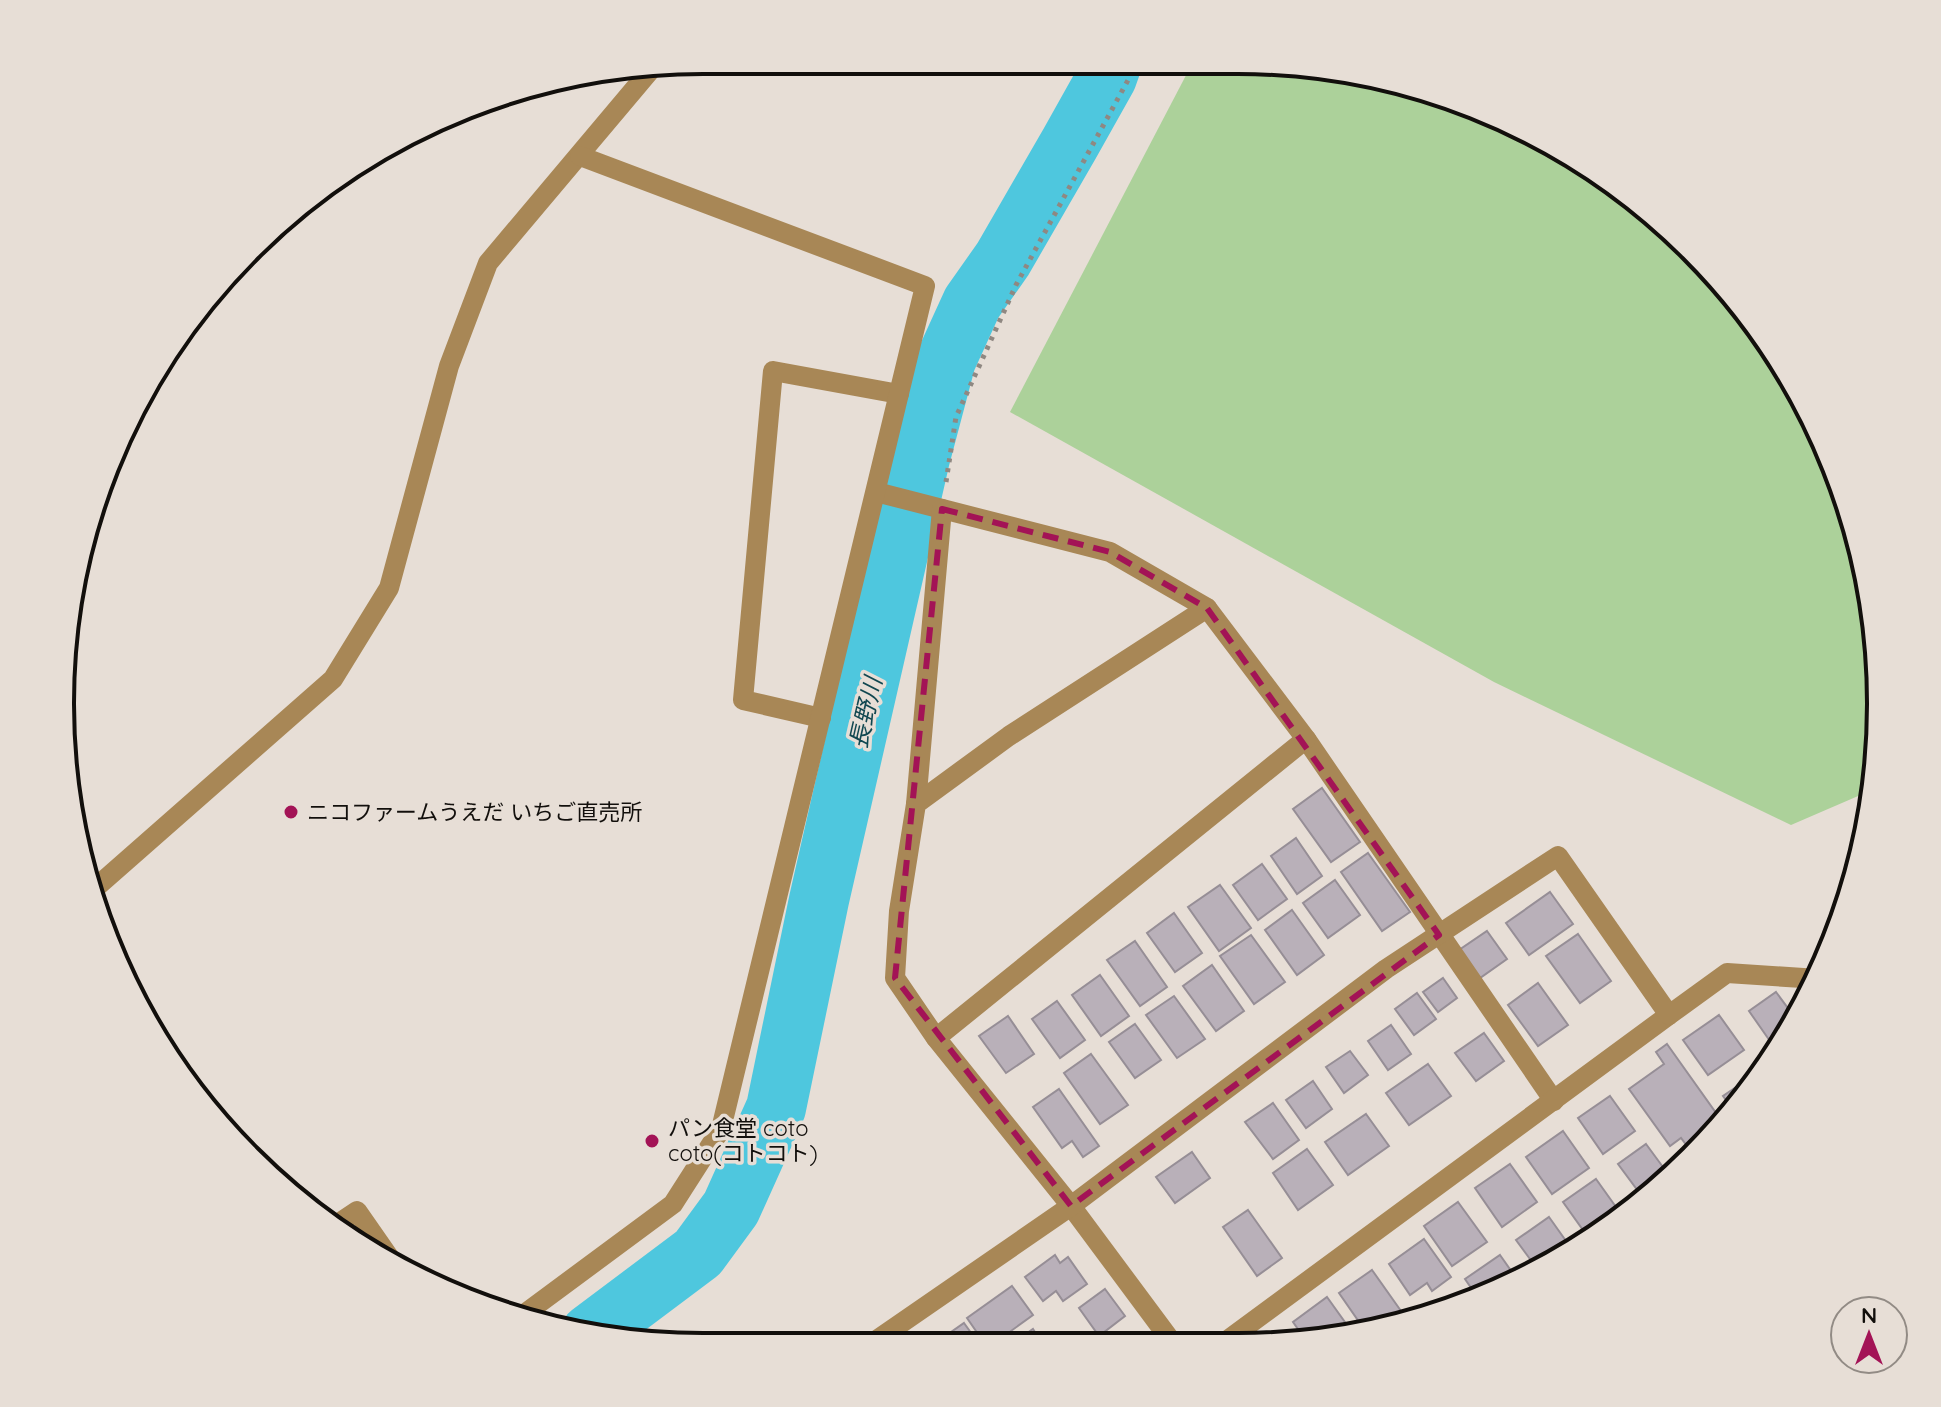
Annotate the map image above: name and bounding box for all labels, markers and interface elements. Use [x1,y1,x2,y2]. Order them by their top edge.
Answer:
water label: 長野川 [842,671,888,751]
place label: ニコファームうえだ いちご直売所 [307,798,642,826]
marker: ニコファームうえだ いちご直売所 [282,803,300,821]
place label: パン食堂 coto coto(コトコト) [668,1114,818,1167]
marker: パン食堂 coto coto(コトコト) [643,1132,661,1150]
north arrow [1829,1295,1909,1375]
text: N [1861,1301,1877,1329]

